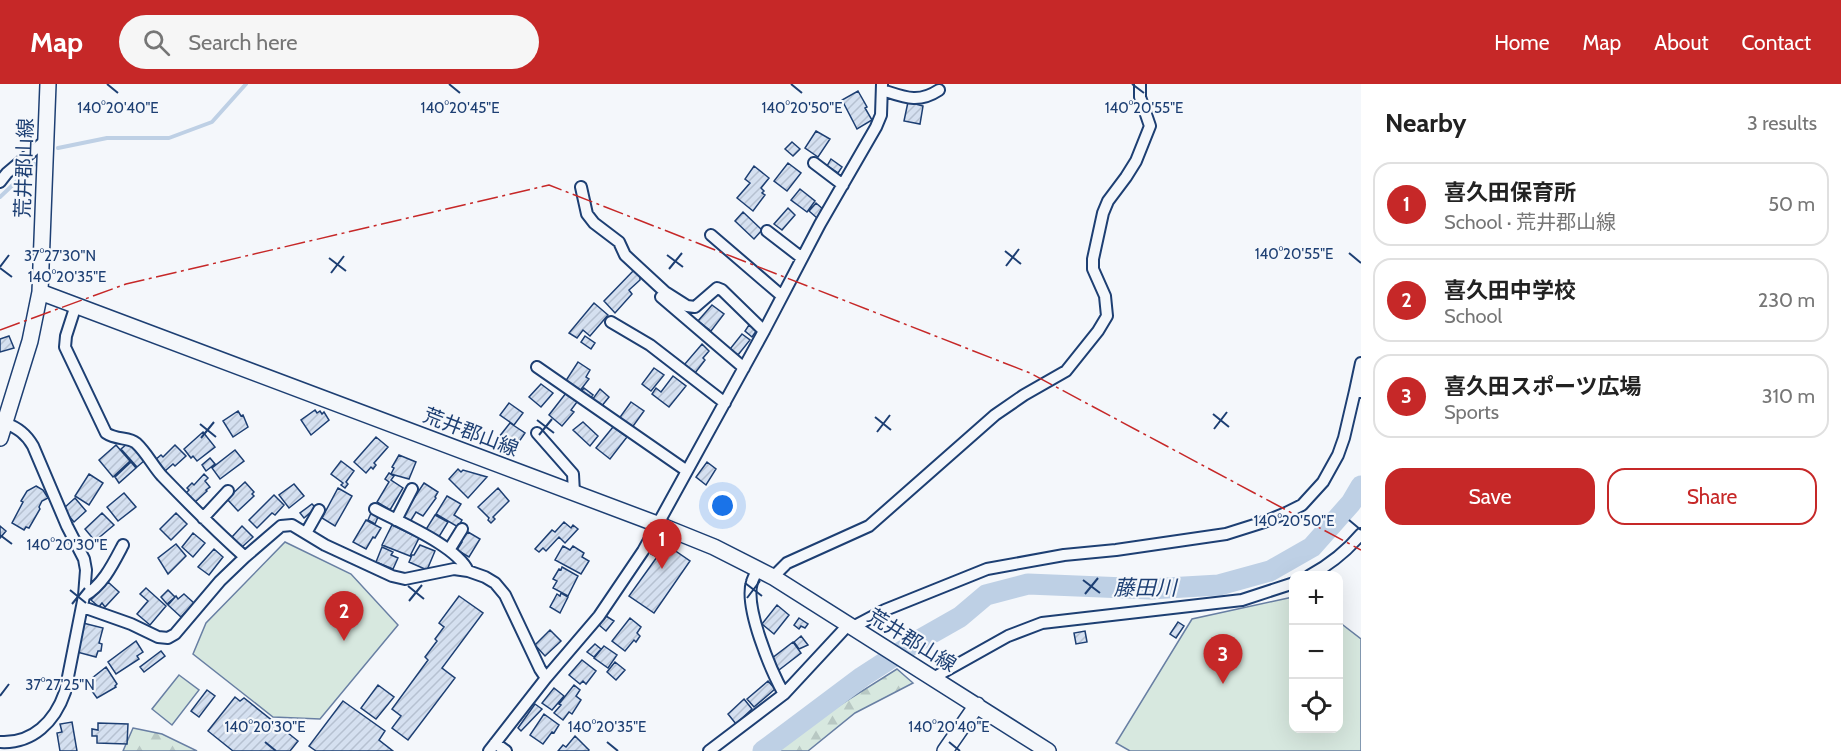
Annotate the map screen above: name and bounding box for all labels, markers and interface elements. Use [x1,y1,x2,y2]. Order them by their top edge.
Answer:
search box [119,15,539,69]
text: Map [30,25,83,59]
icon: search [140,26,173,59]
text: Search here [188,29,297,56]
text: Home [1494,30,1550,55]
text: Map [1583,30,1621,55]
text: About [1654,30,1708,55]
text: Contact [1741,30,1811,55]
text: 140°20'40"E [77,99,159,117]
text: 140°20'45"E [421,99,499,117]
text: 140°20'50"E [761,99,843,117]
text: 140°20'55"E [1105,99,1183,117]
text: Nearby [1385,107,1466,139]
text: 3 results [1747,111,1817,135]
street label: 荒井郡山線 [10,118,38,218]
text: 喜久田保育所 [1444,179,1576,206]
text: 1 [1403,192,1410,216]
text: 50 m [1768,192,1815,216]
text: School · 荒井郡山線 [1444,210,1616,234]
text: 140°20'55"E [1255,245,1333,263]
text: 37°27'30"N [24,247,96,265]
text: 140°20'35"E [28,268,106,286]
text: 喜久田中学校 [1444,277,1576,304]
text: 2 [1401,288,1412,312]
text: 230 m [1758,288,1815,312]
text: School [1444,304,1502,328]
text: 喜久田スポーツ広場 [1444,373,1642,400]
text: 3 [1401,384,1412,408]
text: 310 m [1762,384,1815,408]
text: Sports [1444,400,1499,424]
street label: 荒井郡山線 [420,403,522,461]
button: Save [1385,468,1595,525]
button: Share [1607,468,1817,525]
your location [708,491,737,520]
text: 140°20'50"E [1253,512,1335,530]
pin: 1 [642,520,682,569]
text: 140°20'30"E [26,536,108,554]
map controls [1289,571,1343,733]
button: + [1289,571,1343,625]
water label: 藤田川 [1114,575,1178,600]
pin: 2 [324,592,364,641]
street label: 荒井郡山線 [863,603,961,677]
button: − [1289,625,1343,679]
pin: 3 [1204,634,1242,684]
text: 37°27'25"N [25,676,95,694]
button: locate [1289,679,1343,733]
text: 140°20'30"E [224,718,306,736]
text: 140°20'35"E [568,718,646,736]
text: 140°20'40"E [908,718,990,736]

